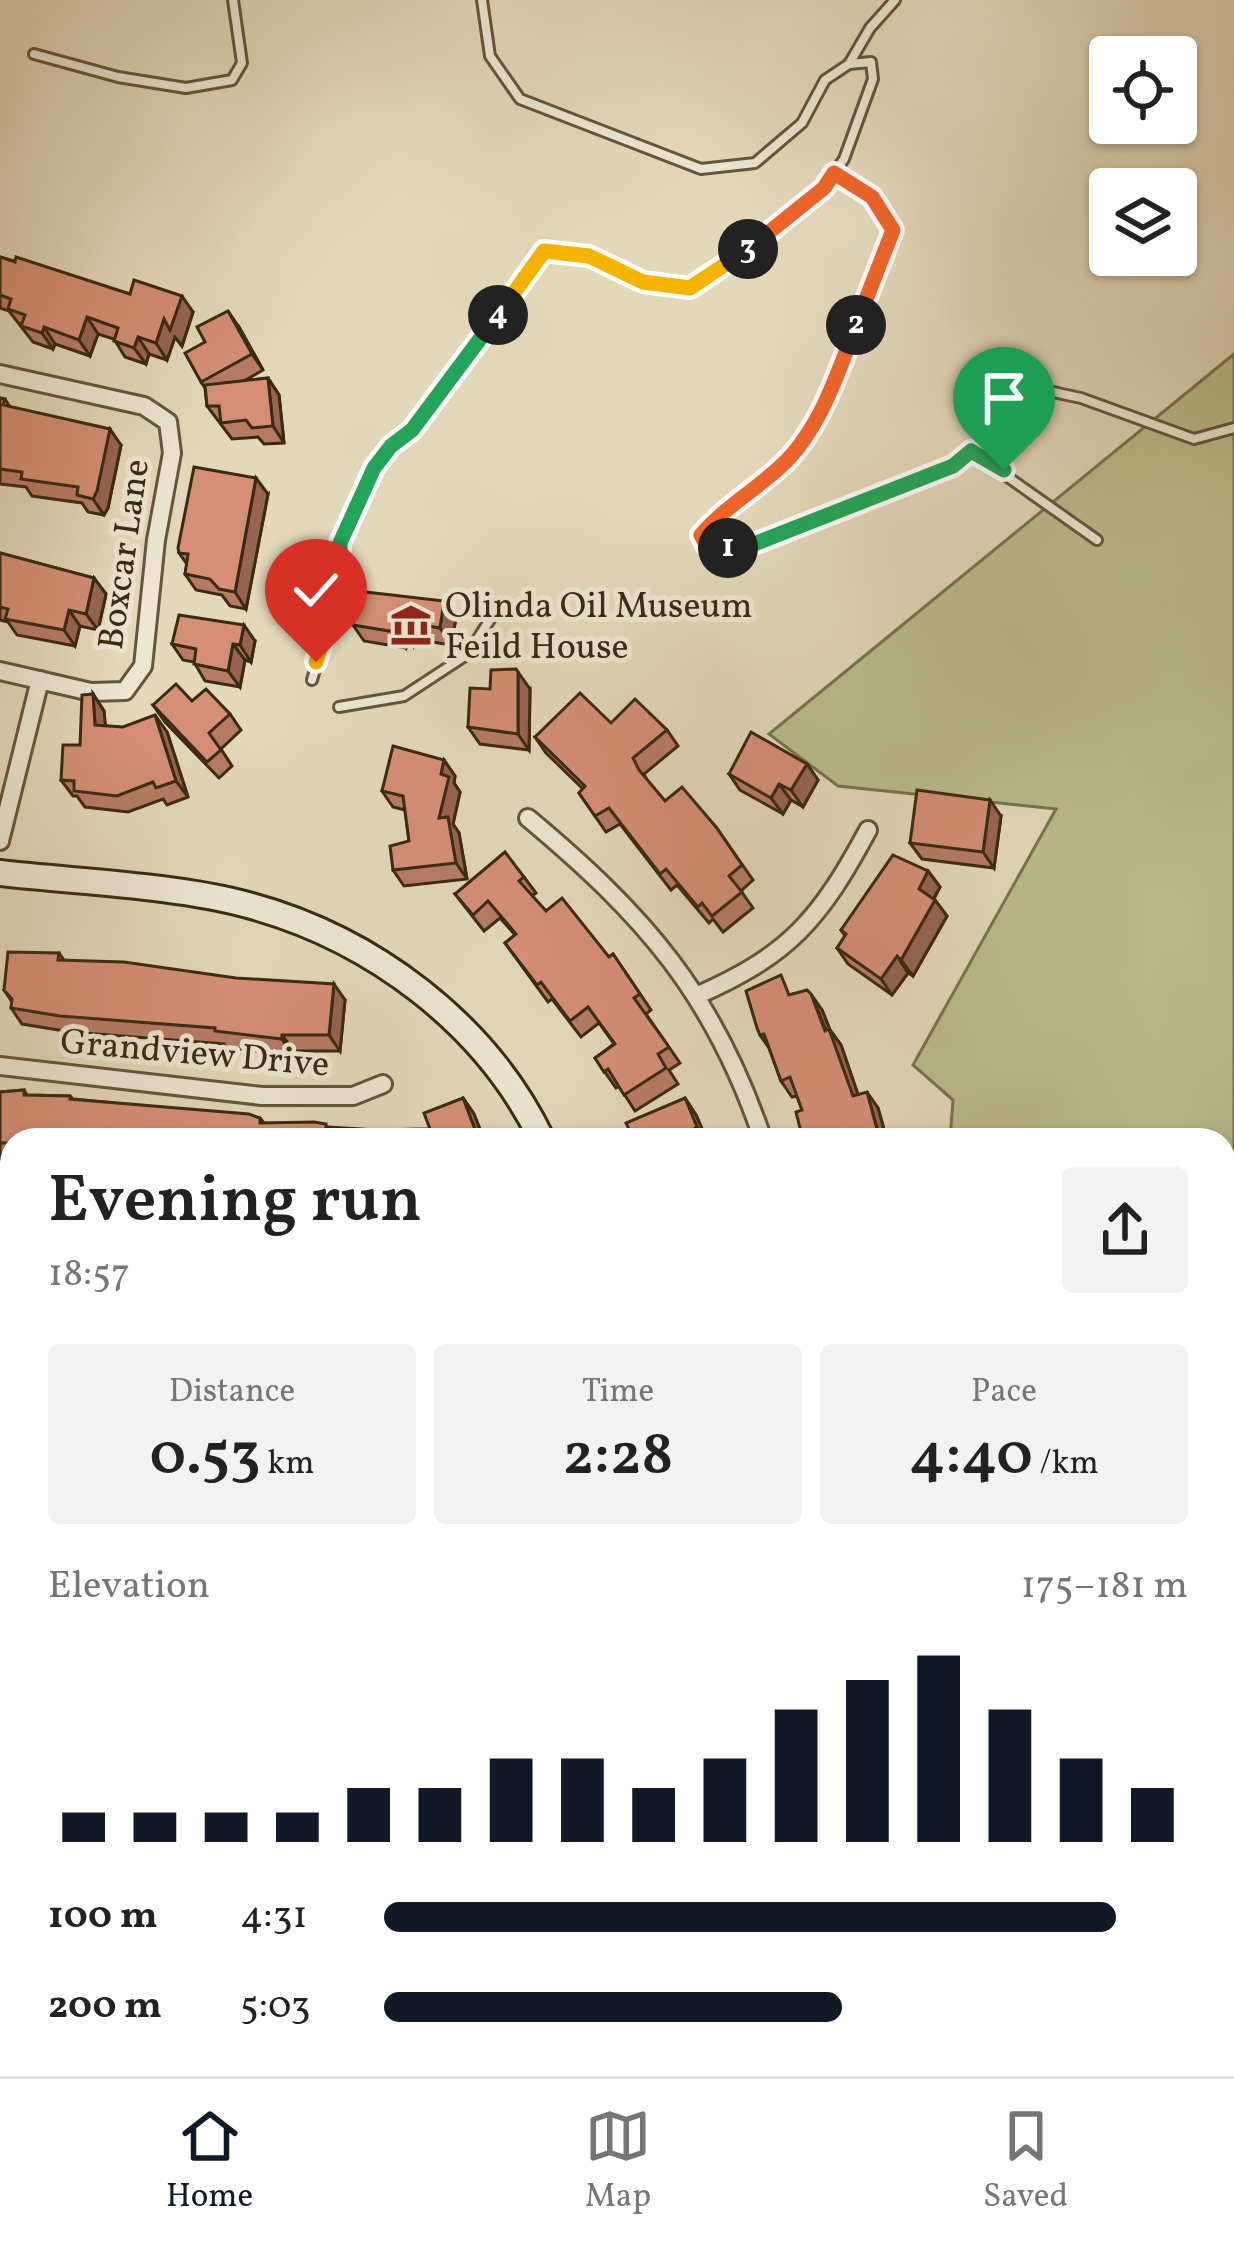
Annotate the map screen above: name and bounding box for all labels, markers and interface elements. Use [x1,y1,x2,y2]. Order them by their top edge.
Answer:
map controls [1089,36,1197,276]
button: locate [1089,36,1197,144]
button: layers [1089,168,1197,276]
pin: 3 [718,219,778,279]
text: 3 [740,226,756,272]
pin: 4 [468,285,528,345]
text: 4 [488,292,508,338]
pin: 2 [826,295,886,355]
text: 2 [847,302,865,348]
pin [953,347,1055,470]
icon: arrive [971,365,1037,431]
street label: Boxcar Lane [88,456,164,653]
pin: 1 [698,518,758,578]
text: 1 [721,525,735,571]
pin [265,539,367,662]
icon: check [283,557,349,623]
place label: Olinda Oil Museum Feild House [445,583,753,674]
museum icon: Olinda Oil Museum Feild House [388,602,434,648]
street label: Grandview Drive [58,1018,331,1092]
text: Evening run [48,1157,422,1249]
button: share [1062,1167,1188,1293]
text: 18:57 [48,1248,130,1302]
text: Distance [169,1370,295,1416]
text: Time [582,1370,654,1416]
text: Pace [971,1370,1037,1416]
text: 0.53 [149,1416,261,1499]
text: 2:28 [563,1416,673,1499]
text: 4:40 [909,1416,1033,1499]
text: km [261,1442,315,1488]
text: /km [1033,1442,1099,1488]
text: Elevation [48,1560,210,1614]
text: 175–181 m [1021,1560,1188,1614]
text: 100 m [48,1890,158,1944]
text: 4:31 [240,1890,308,1944]
text: 200 m [48,1980,162,2034]
text: 5:03 [240,1980,310,2034]
tab: Home [166,2103,253,2221]
tab: Map [585,2103,651,2221]
tab: Saved [983,2103,1068,2221]

